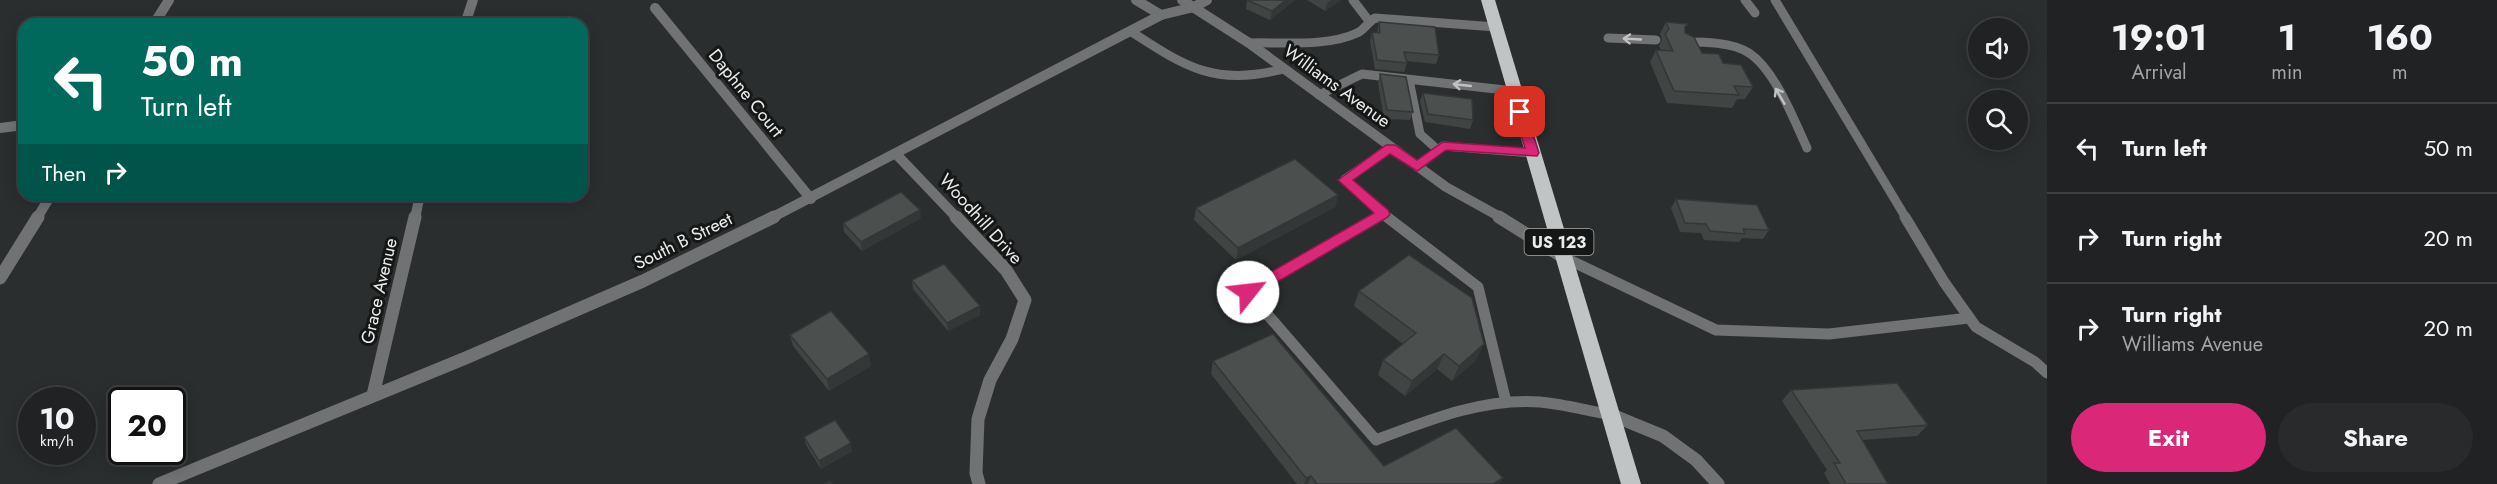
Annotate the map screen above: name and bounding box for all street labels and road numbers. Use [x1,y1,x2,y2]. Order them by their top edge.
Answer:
street label: Williams Avenue [1278,38,1396,134]
street label: Daphne Court [702,43,790,143]
street label: Woodhill Drive [933,168,1029,270]
street label: South B Street [629,206,737,276]
road number: US 123 [1524,229,1594,255]
street label: Grace Avenue [354,235,404,347]

